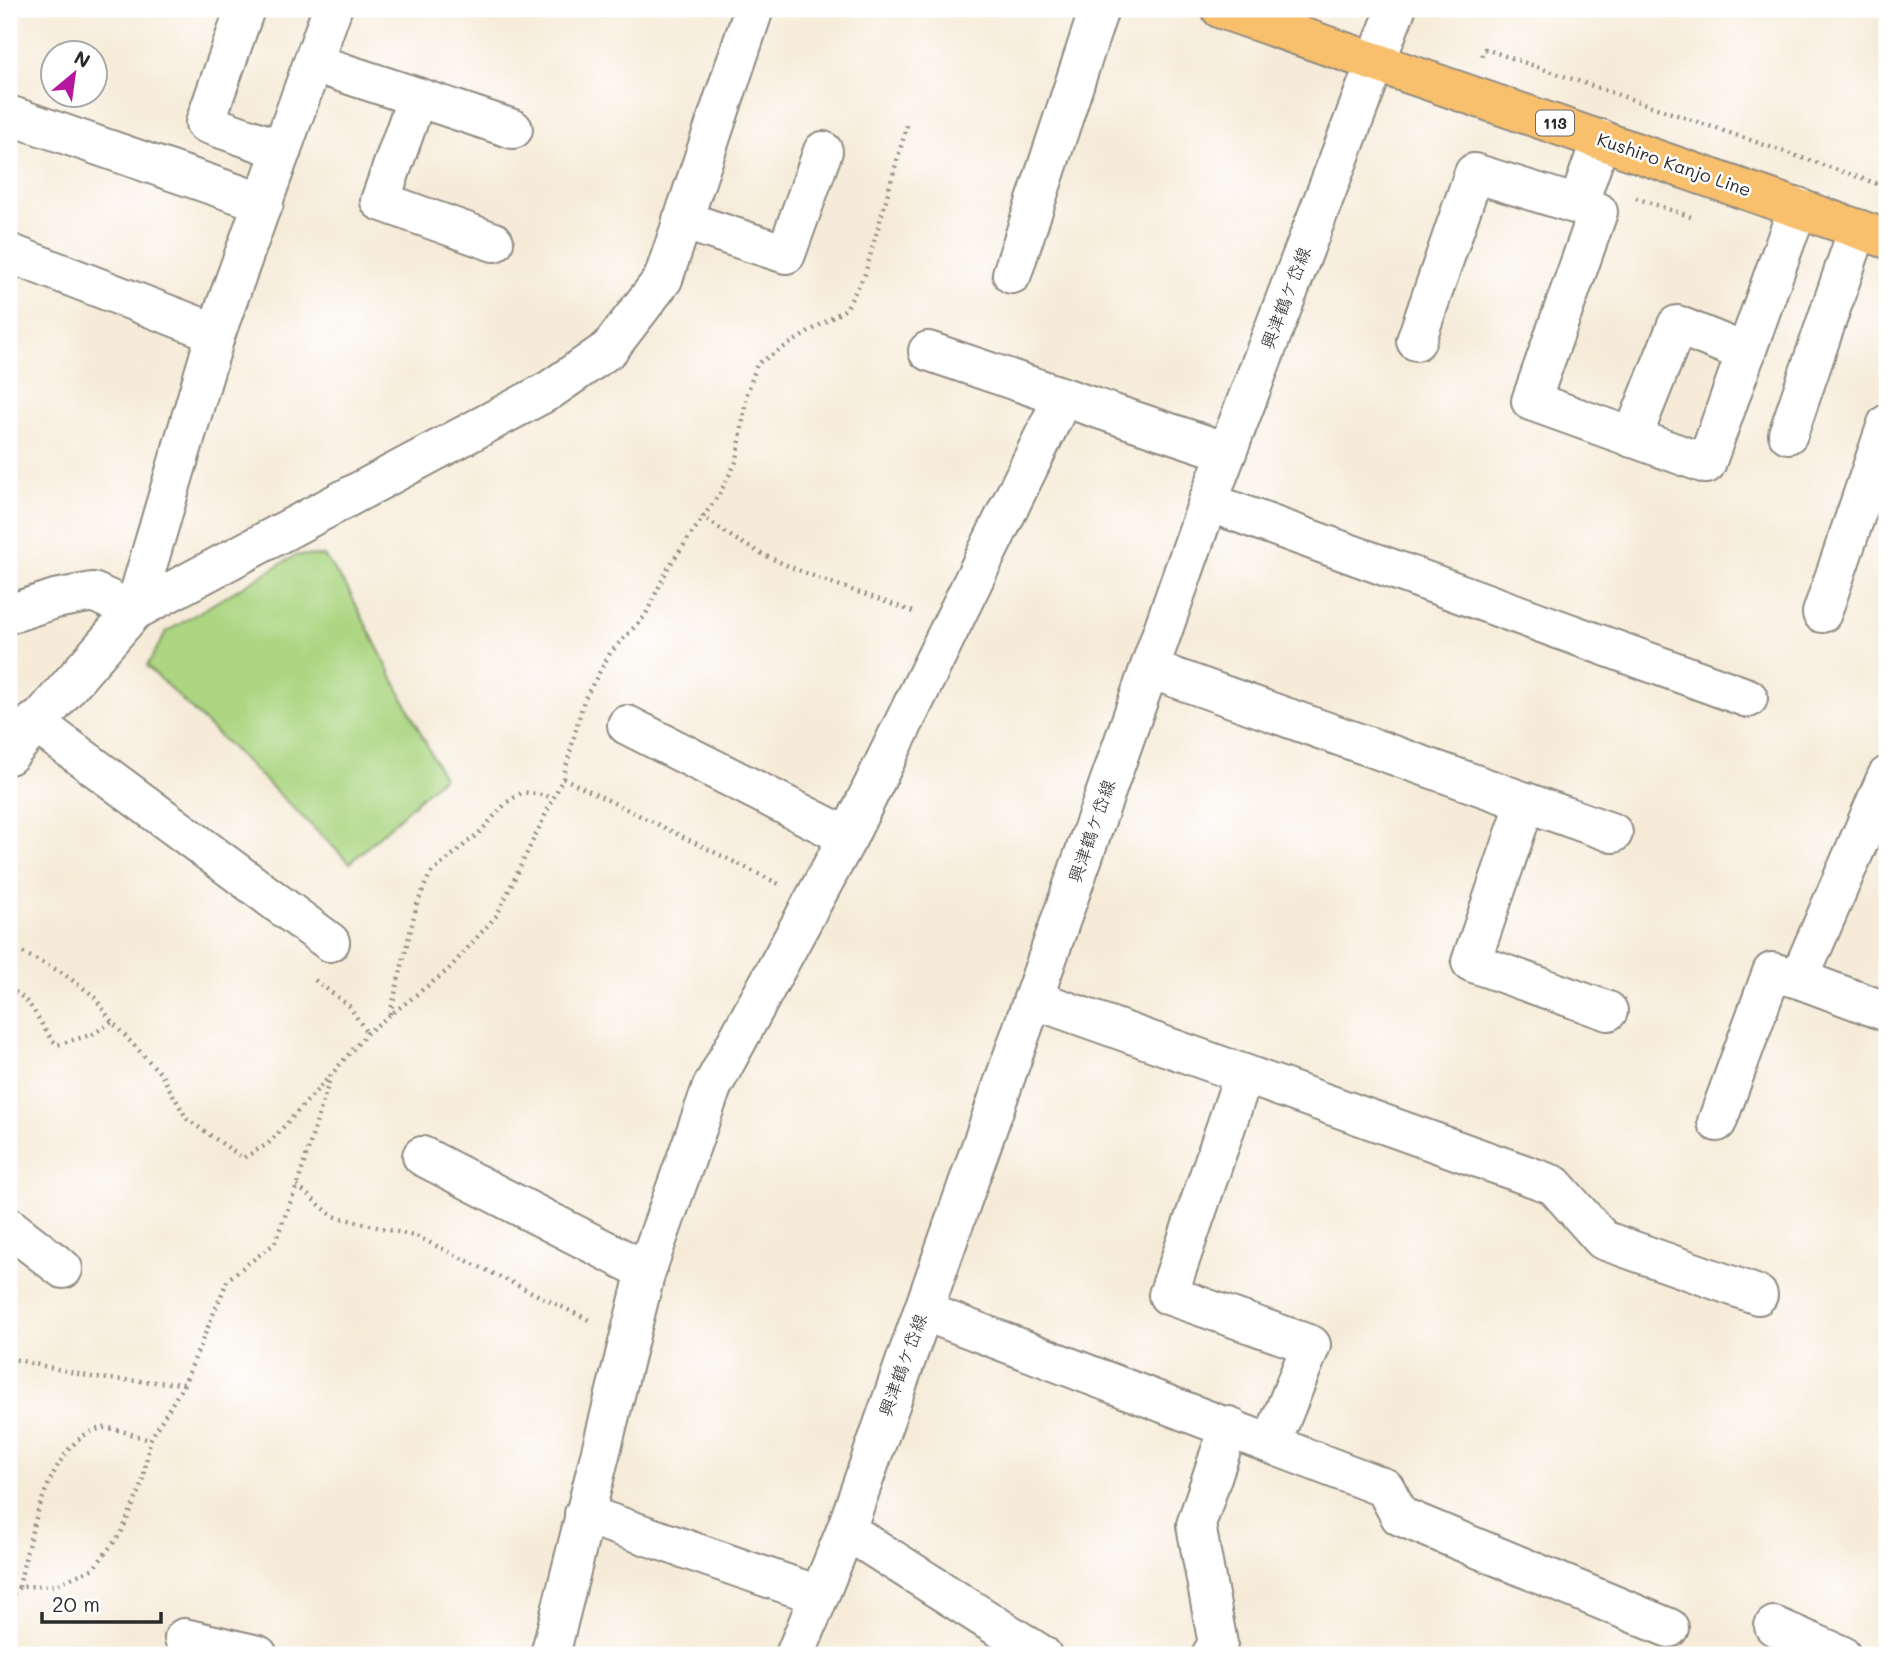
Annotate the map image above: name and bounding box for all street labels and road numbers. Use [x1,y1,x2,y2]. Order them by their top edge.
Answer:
road number: 113 [1536,111,1574,136]
street label: Kushiro Kanjo Line [1594,126,1755,202]
street label: 興津鶴ケ岱線 [1255,243,1316,352]
street label: 興津鶴ケ岱線 [1062,776,1120,886]
street label: 興津鶴ケ岱線 [872,1310,932,1420]

